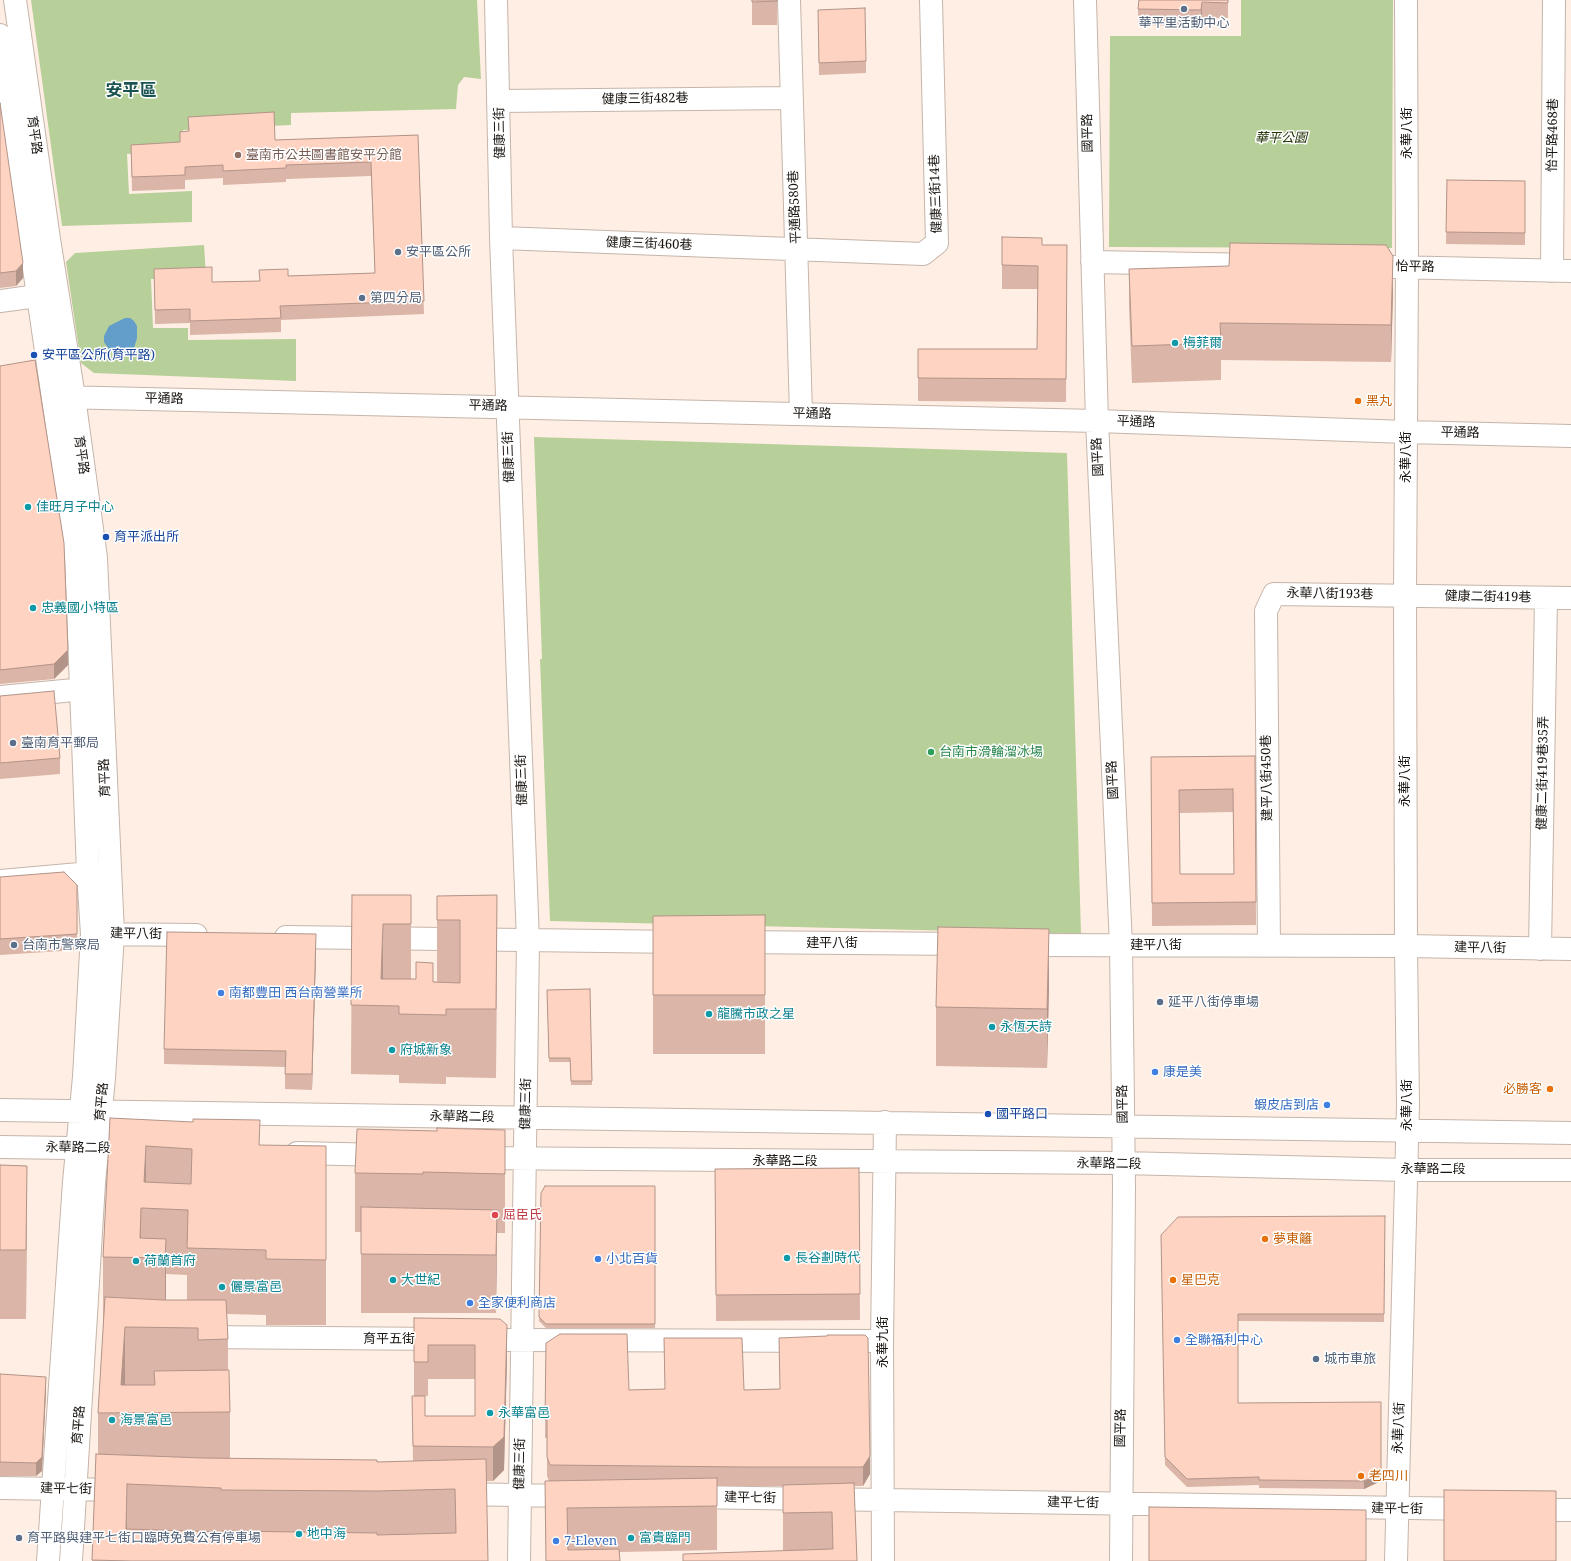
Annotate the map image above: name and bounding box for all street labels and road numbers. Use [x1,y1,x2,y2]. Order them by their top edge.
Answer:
street label: 健康三街482巷 [601,90,689,108]
street label: 怡平路468巷 [1545,98,1561,172]
street label: 健康三街 [492,107,508,159]
street label: 永華八街 [1399,107,1415,159]
street label: 國平路 [1080,113,1096,153]
street label: 育平路 [24,115,44,155]
street label: 健康三街14巷 [927,154,945,234]
street label: 平通路580巷 [786,170,804,244]
street label: 健康三街460巷 [605,235,693,253]
street label: 怡平路 [1395,259,1435,275]
street label: 平通路 [144,391,184,407]
street label: 平通路 [468,398,508,414]
street label: 平通路 [792,406,832,422]
street label: 平通路 [1116,414,1156,430]
street label: 平通路 [1440,425,1480,441]
street label: 健康三街 [500,431,518,483]
street label: 永華八街 [1398,431,1414,483]
street label: 育平路 [71,435,91,475]
street label: 國平路 [1089,437,1107,477]
street label: 永華八街193巷 [1286,585,1374,603]
street label: 健康二街419巷 [1444,588,1532,606]
street label: 健康二街419巷35弄 [1534,716,1552,830]
street label: 建平八街450巷 [1258,734,1276,822]
street label: 健康三街 [513,754,531,806]
street label: 永華八街 [1397,755,1413,807]
street label: 育平路 [97,758,113,798]
street label: 國平路 [1104,760,1122,800]
street label: 建平八街 [110,926,162,942]
street label: 建平八街 [806,935,858,951]
street label: 建平八街 [1130,937,1182,953]
street label: 建平八街 [1454,940,1506,956]
street label: 健康三街 [518,1078,534,1130]
street label: 永華八街 [1399,1079,1415,1131]
street label: 育平路 [93,1082,111,1122]
street label: 國平路 [1115,1084,1131,1124]
street label: 永華路二段 [429,1109,495,1125]
street label: 永華路二段 [45,1140,111,1156]
street label: 永華路二段 [753,1153,817,1169]
street label: 永華路二段 [1076,1156,1142,1172]
street label: 永華路二段 [1401,1161,1465,1177]
street label: 永華九街 [875,1316,891,1368]
street label: 育平五街 [363,1331,415,1347]
street label: 永華八街 [1390,1402,1408,1454]
street label: 育平路 [70,1405,88,1445]
street label: 國平路 [1113,1408,1129,1448]
street label: 健康三街 [512,1438,528,1490]
street label: 建平七街 [40,1481,92,1497]
street label: 建平七街 [724,1490,776,1506]
street label: 建平七街 [1047,1495,1099,1511]
street label: 建平七街 [1371,1501,1423,1517]

